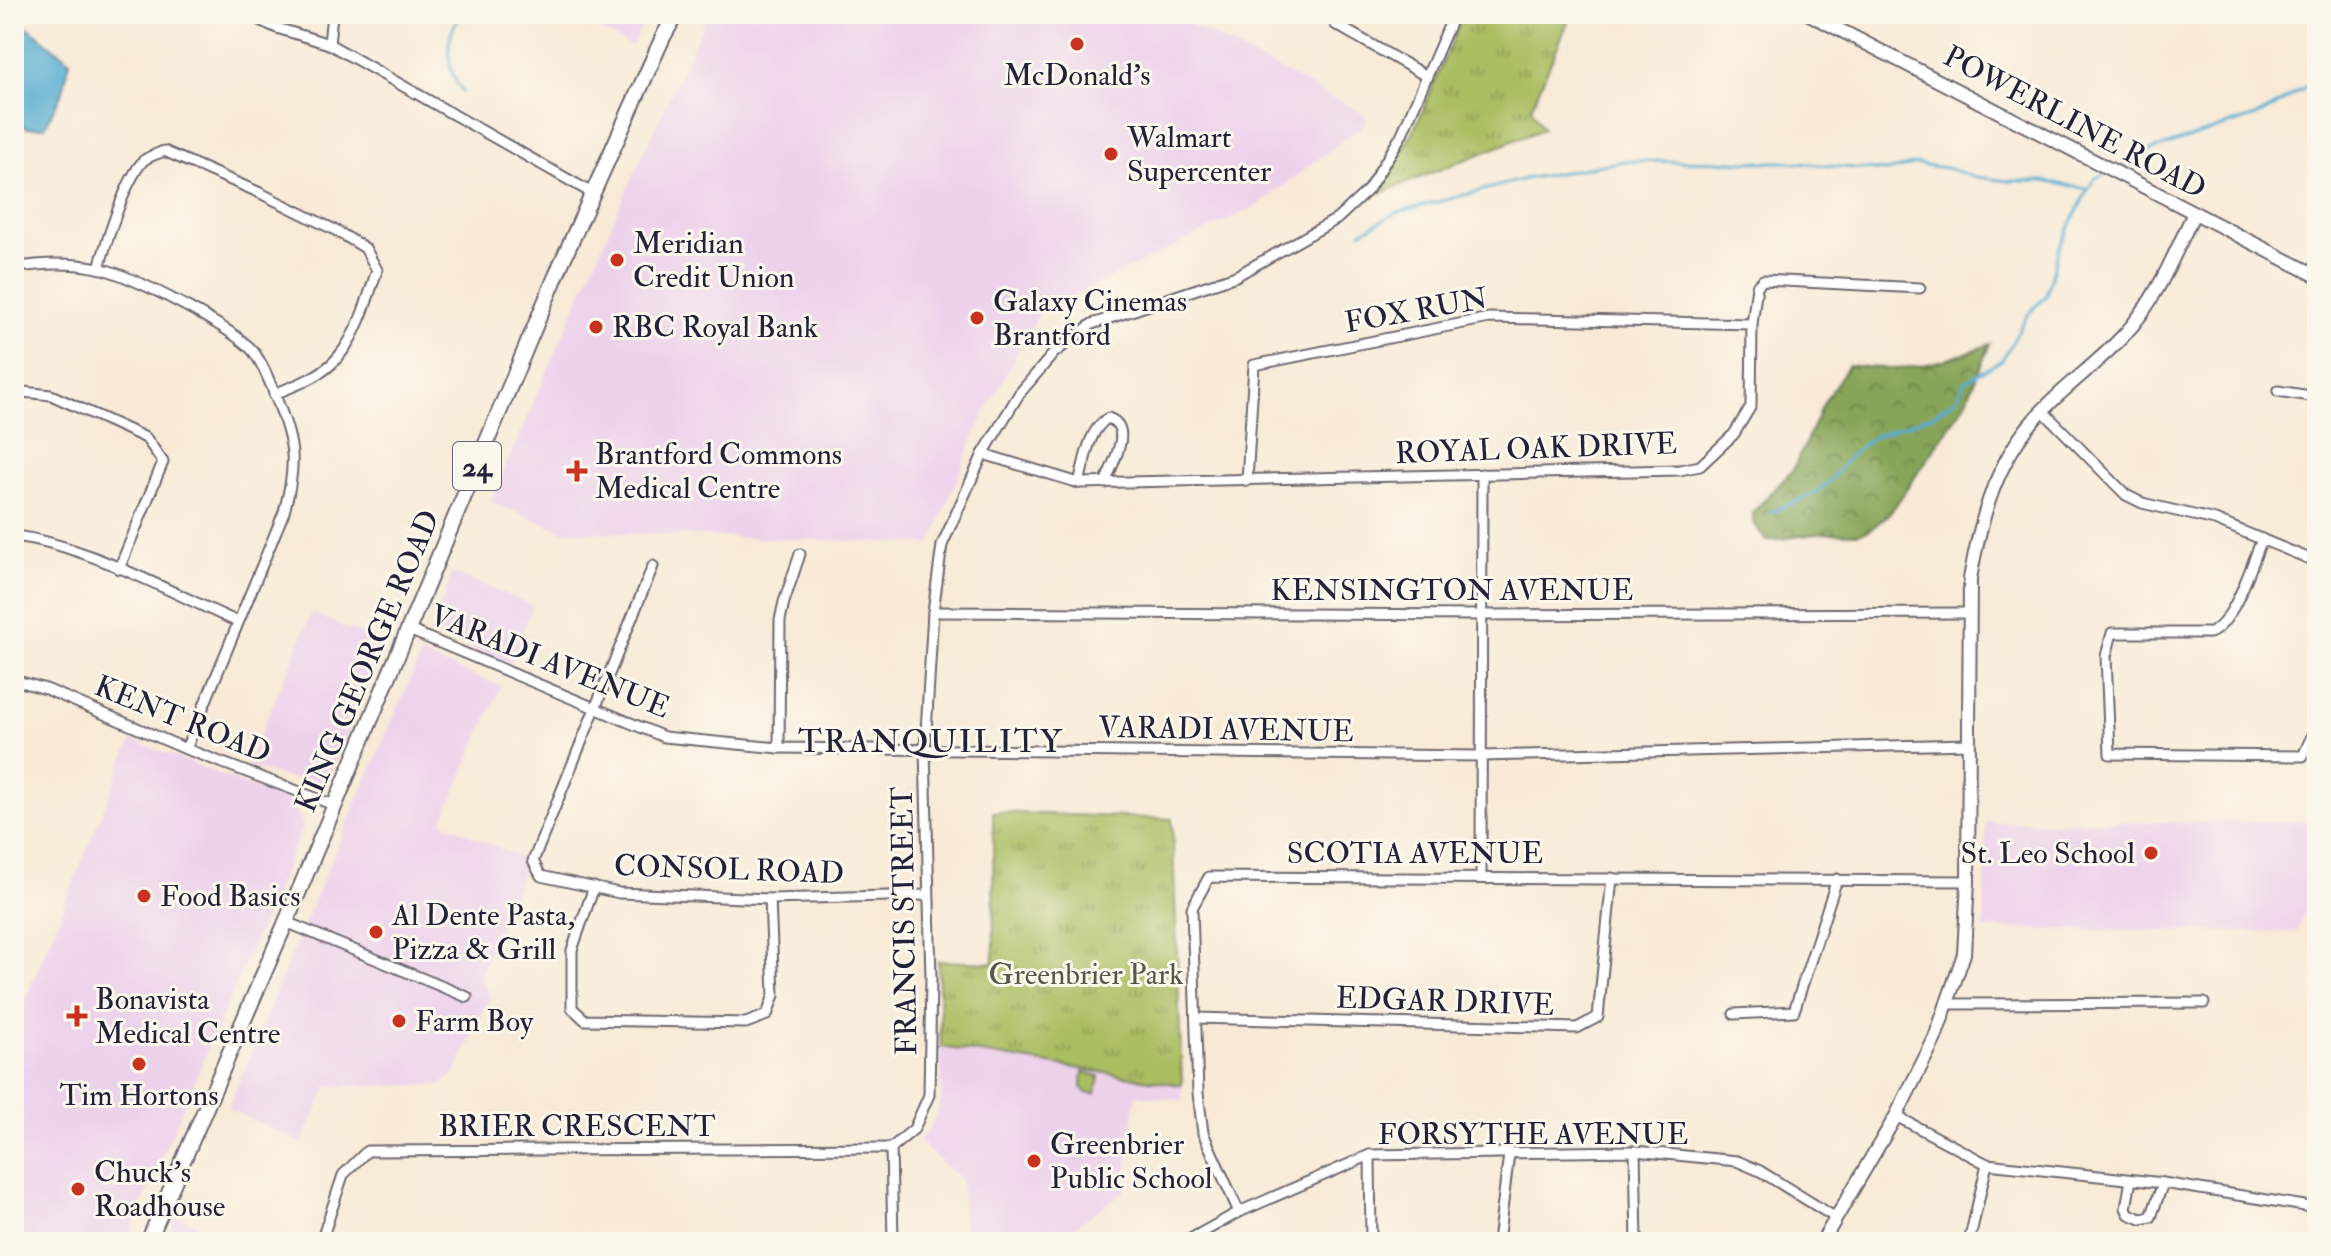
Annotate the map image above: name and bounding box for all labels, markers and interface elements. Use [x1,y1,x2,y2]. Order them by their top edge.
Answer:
marker: McDonald's [1068,35,1086,53]
street label: POWERLINE ROAD [1937,38,2212,207]
place label: McDonald's [1004,57,1150,94]
place label: Walmart Supercenter [1126,119,1271,190]
marker: Walmart Supercenter [1102,145,1120,163]
place label: Meridian Credit Union [633,225,795,296]
marker: Meridian Credit Union [608,251,626,269]
street label: FOX RUN [1342,280,1491,341]
place label: Galaxy Cinemas Brantford [993,283,1187,354]
place label: RBC Royal Bank [612,309,818,346]
marker: Galaxy Cinemas Brantford [968,309,986,327]
marker: RBC Royal Bank [587,318,605,336]
street label: ROYAL OAK DRIVE [1394,425,1678,472]
place label: Brantford Commons Medical Centre [595,436,842,507]
road number: 24 [453,442,501,490]
marker: Brantford Commons Medical Centre [566,460,588,482]
street label: KING GEORGE ROAD [287,505,448,818]
street label: KENSINGTON AVENUE [1271,572,1633,609]
street label: VARADI AVENUE [424,596,675,726]
street label: KENT ROAD [89,667,276,772]
street label: VARADI AVENUE [1098,709,1354,750]
district label: TRANQUILITY [798,722,1064,762]
street label: FRANCIS STREET [884,786,925,1056]
street label: SCOTIA AVENUE [1287,835,1543,872]
place label: St. Leo School [1960,835,2135,872]
marker: St. Leo School [2142,844,2160,862]
street label: CONSOL ROAD [613,847,845,892]
place label: Food Basics [160,878,301,915]
marker: Food Basics [135,887,153,905]
place label: Al Dente Pasta, Pizza & Grill [391,897,575,968]
marker: Al Dente Pasta, Pizza & Grill [367,923,385,941]
park label: Greenbrier Park [989,956,1184,993]
street label: EDGAR DRIVE [1335,979,1555,1024]
place label: Bonavista Medical Centre [95,981,280,1052]
place label: Farm Boy [415,1003,534,1040]
marker: Bonavista Medical Centre [66,1005,88,1027]
marker: Farm Boy [390,1012,408,1030]
marker: Tim Hortons [130,1055,148,1073]
place label: Tim Hortons [59,1077,219,1114]
street label: BRIER CRESCENT [438,1108,716,1145]
street label: FORSYTHE AVENUE [1378,1116,1688,1153]
place label: Greenbrier Public School [1050,1126,1213,1197]
marker: Greenbrier Public School [1025,1152,1043,1170]
place label: Chuck's Roadhouse [94,1154,225,1225]
marker: Chuck's Roadhouse [69,1180,87,1198]

